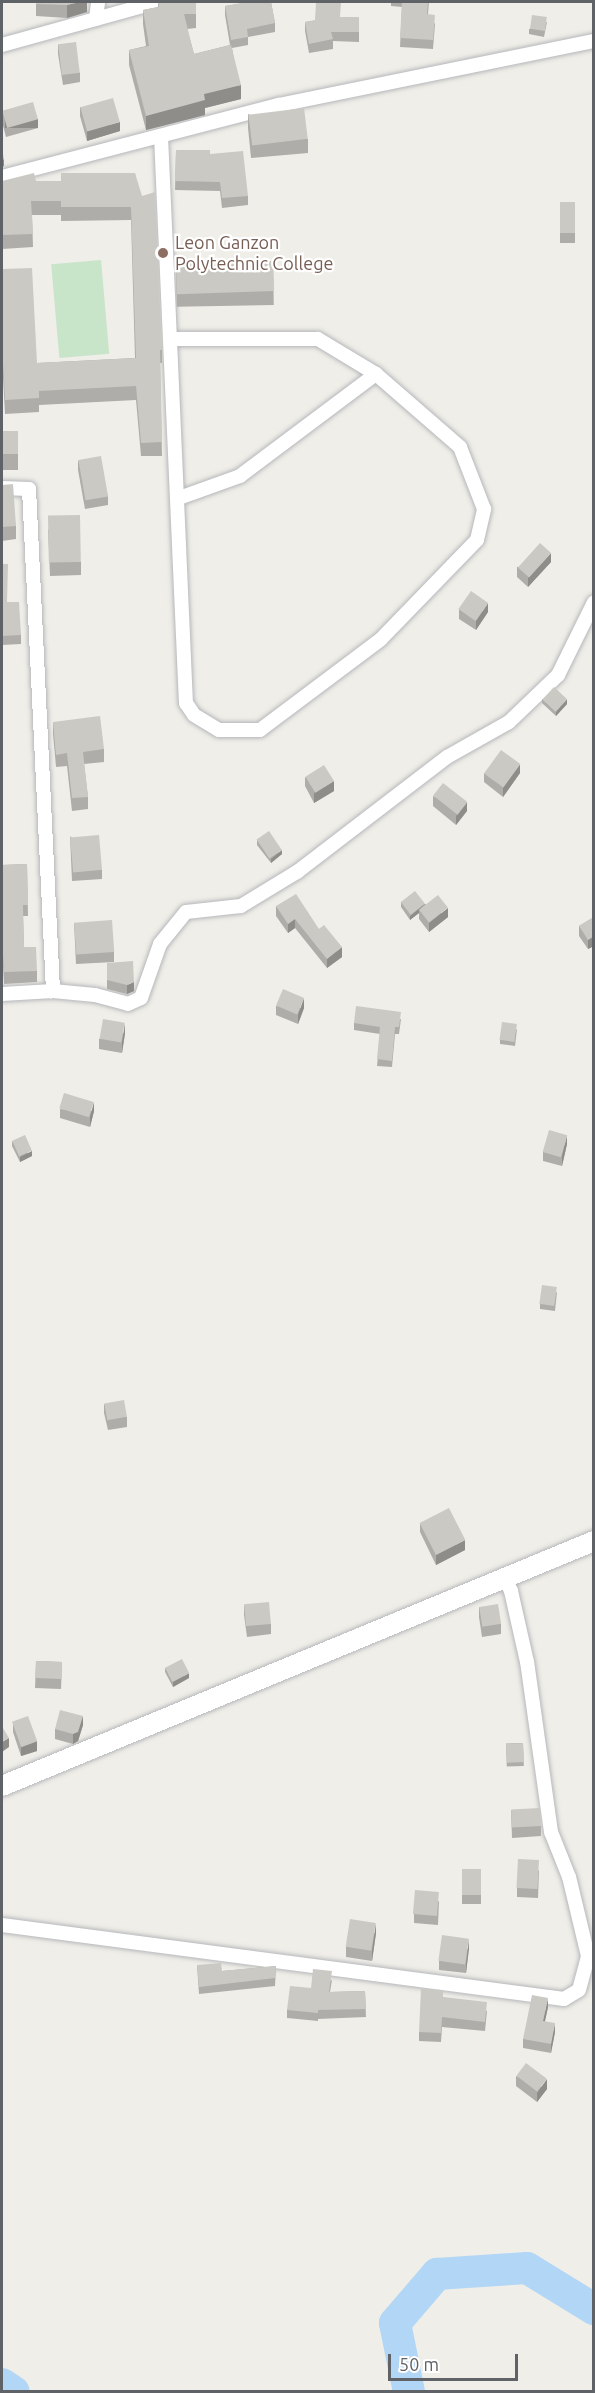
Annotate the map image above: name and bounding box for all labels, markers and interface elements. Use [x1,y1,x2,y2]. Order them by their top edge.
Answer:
place label: Leon Ganzon Polytechnic College [175,232,333,274]
marker: Leon Ganzon Polytechnic College [156,246,170,260]
scale bar [391,2342,522,2380]
text: 50 m [399,2354,439,2374]

